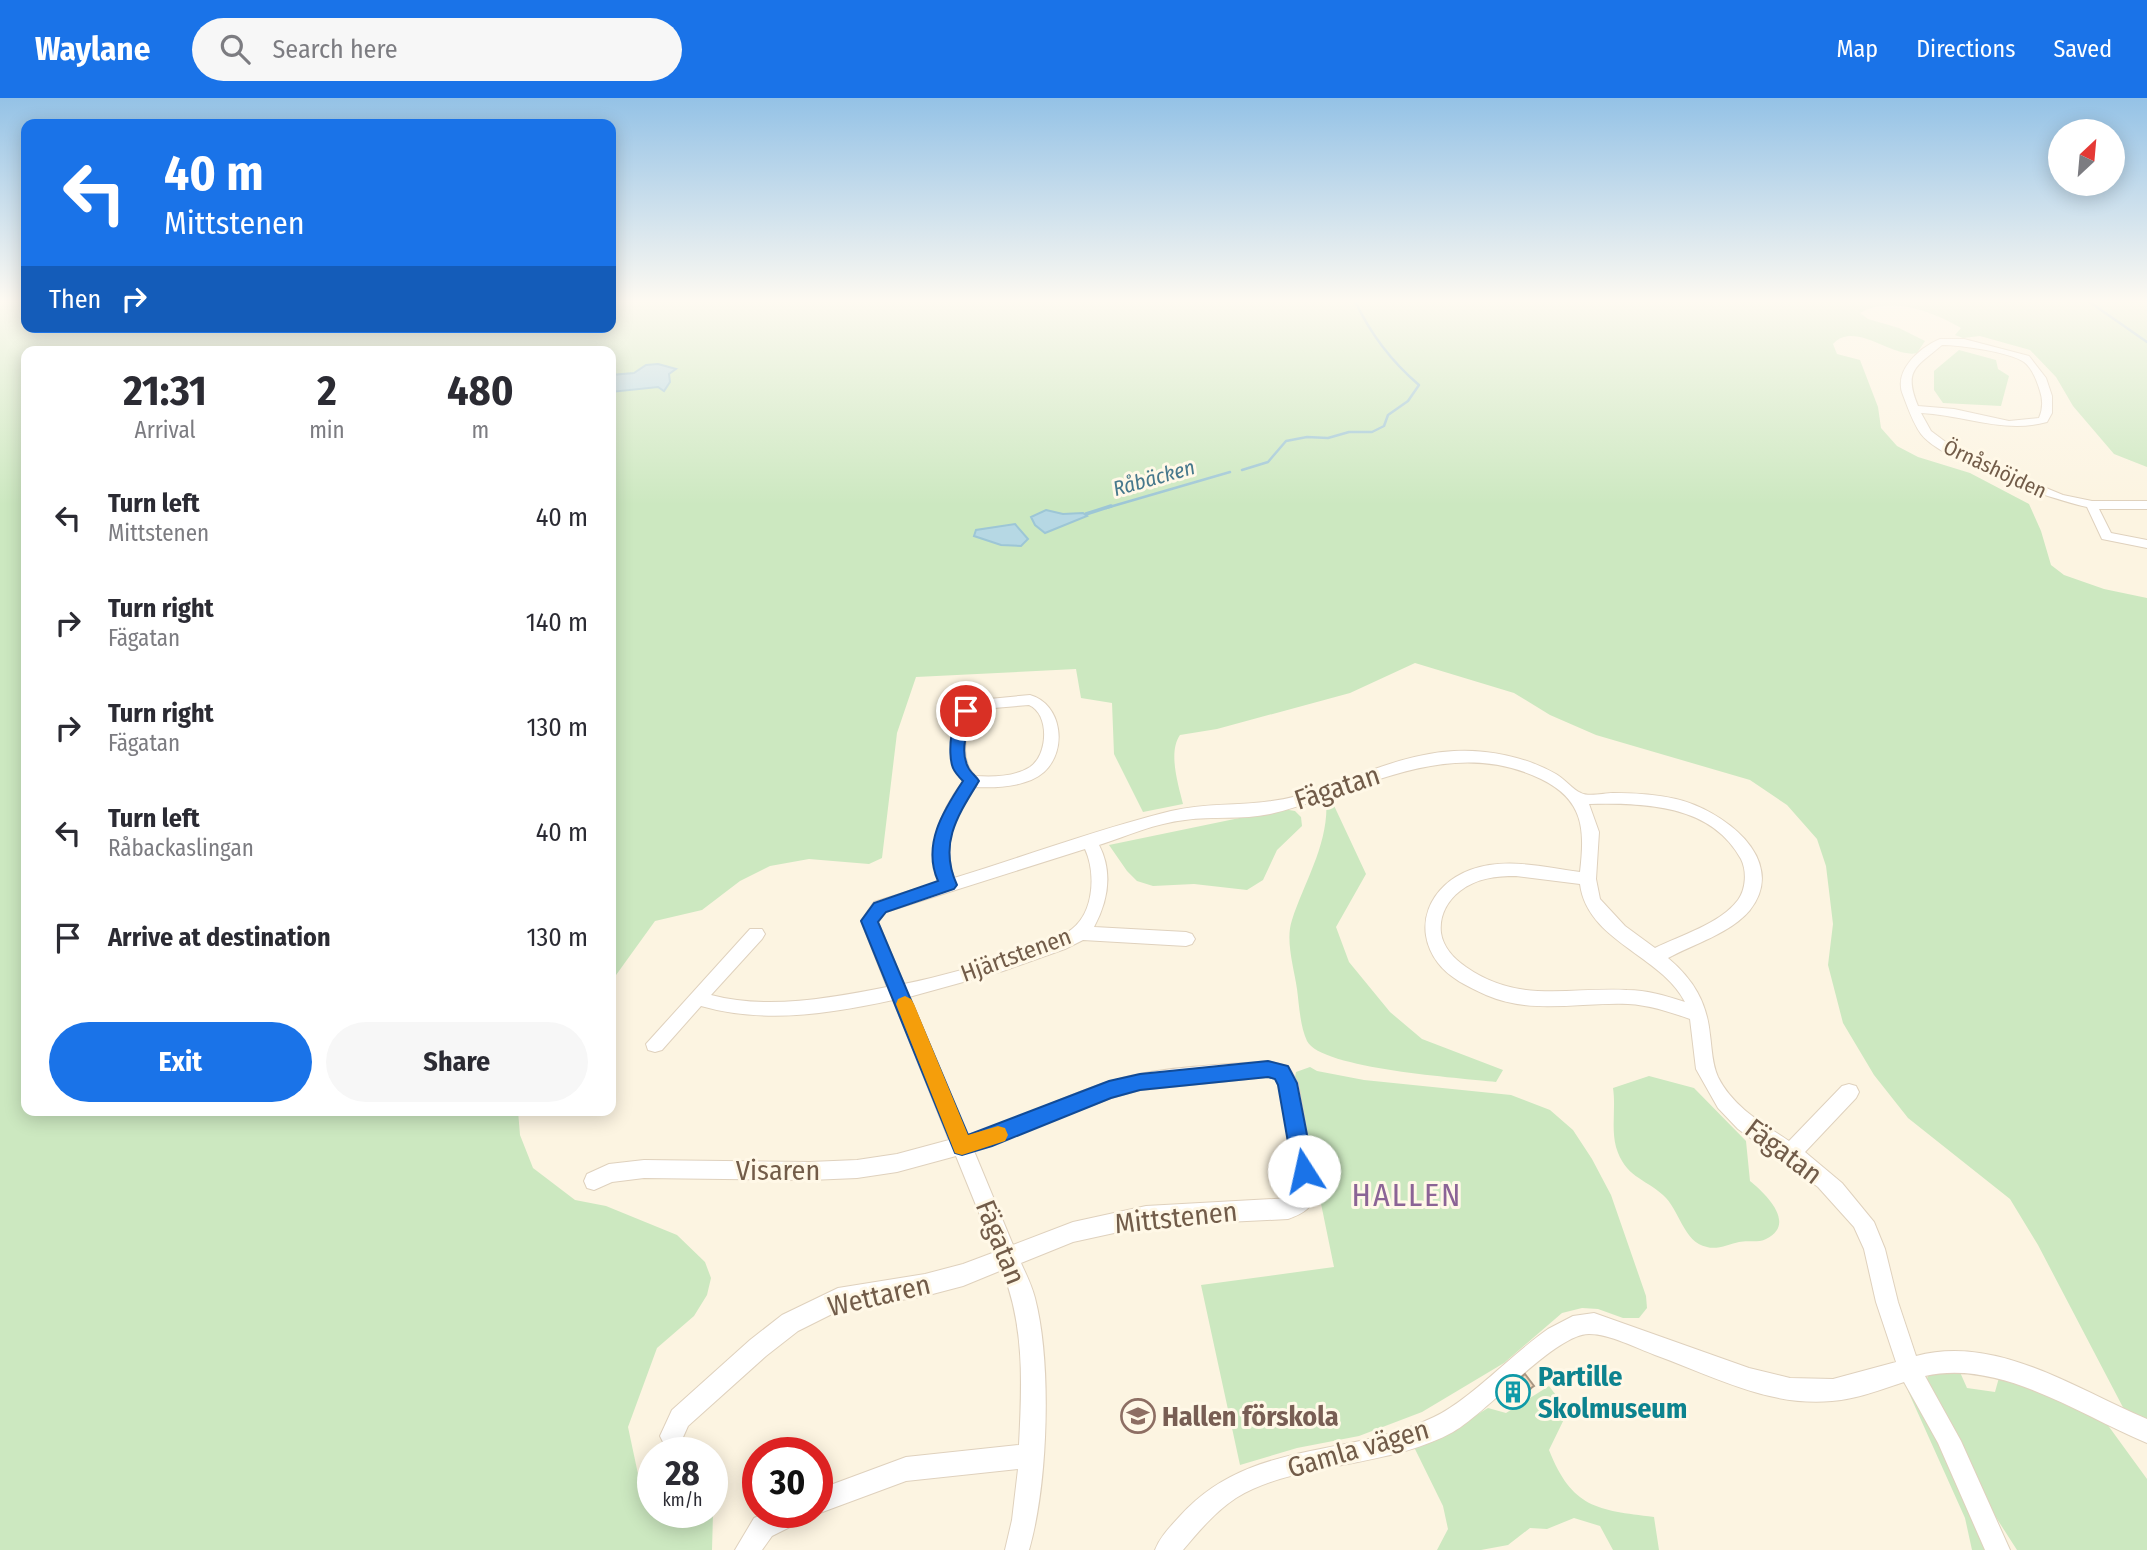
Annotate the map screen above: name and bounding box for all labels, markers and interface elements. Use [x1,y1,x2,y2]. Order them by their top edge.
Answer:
search box [192,18,682,81]
text: Waylane [35,29,150,69]
icon: search [216,30,254,68]
text: Search here [272,34,398,65]
text: Map [1837,35,1878,63]
text: Directions [1916,35,2015,63]
text: Saved [2053,35,2112,63]
north arrow [2048,119,2124,196]
map controls [2048,119,2125,196]
text: 40 m [164,144,264,203]
icon: left [49,147,140,238]
text: Mittstenen [164,204,305,242]
icon: right [115,280,153,318]
text: Then [49,284,101,315]
text: 21:31 [123,366,207,416]
text: 2 [317,366,337,416]
text: 480 [447,366,514,416]
text: Arrival [135,416,196,444]
text: min [309,416,345,444]
text: m [472,416,489,444]
street label: Örnåshöjden [1939,434,2051,504]
water label: Råbäcken [1110,454,1198,502]
text: Turn left [108,488,200,519]
icon: left [49,499,87,537]
text: 40 m [536,502,588,533]
text: Mittstenen [108,519,209,547]
text: Turn right [108,593,214,624]
icon: right [49,604,87,642]
text: 140 m [526,607,588,638]
text: Fägatan [108,624,180,652]
pin [936,681,996,741]
icon: arrive [947,692,985,730]
text: Turn right [108,698,214,729]
icon: right [49,709,87,747]
text: 130 m [526,712,588,743]
text: Fägatan [108,729,180,757]
street label: Fägatan [1290,758,1384,817]
text: Turn left [108,803,200,834]
icon: left [49,814,87,852]
text: 40 m [536,817,588,848]
text: Råbackaslingan [108,834,254,862]
icon: arrive [49,919,87,957]
text: Arrive at destination [108,922,331,953]
text: 130 m [526,922,588,953]
street label: Hjärtstenen [957,922,1075,988]
button: Exit [49,1022,312,1102]
button: Share [326,1022,588,1102]
street label: Fägatan [1739,1112,1829,1191]
position arrow [1267,1134,1341,1208]
street label: Visaren [736,1154,820,1187]
district label: HALLEN [1351,1176,1463,1214]
street label: Fägatan [969,1195,1032,1289]
street label: Mittstenen [1113,1195,1239,1240]
street label: Wettaren [825,1268,933,1323]
place label: Partille Skolmuseum [1538,1360,1687,1425]
building icon: Partille Skolmuseum [1494,1373,1532,1411]
school or university icon: Hallen förskola [1119,1397,1157,1435]
place label: Hallen förskola [1162,1400,1339,1433]
street label: Gamla vägen [1284,1413,1433,1484]
speed limit sign: 30 [742,1437,833,1528]
text: 28 [665,1452,700,1494]
text: km/h [662,1489,703,1511]

